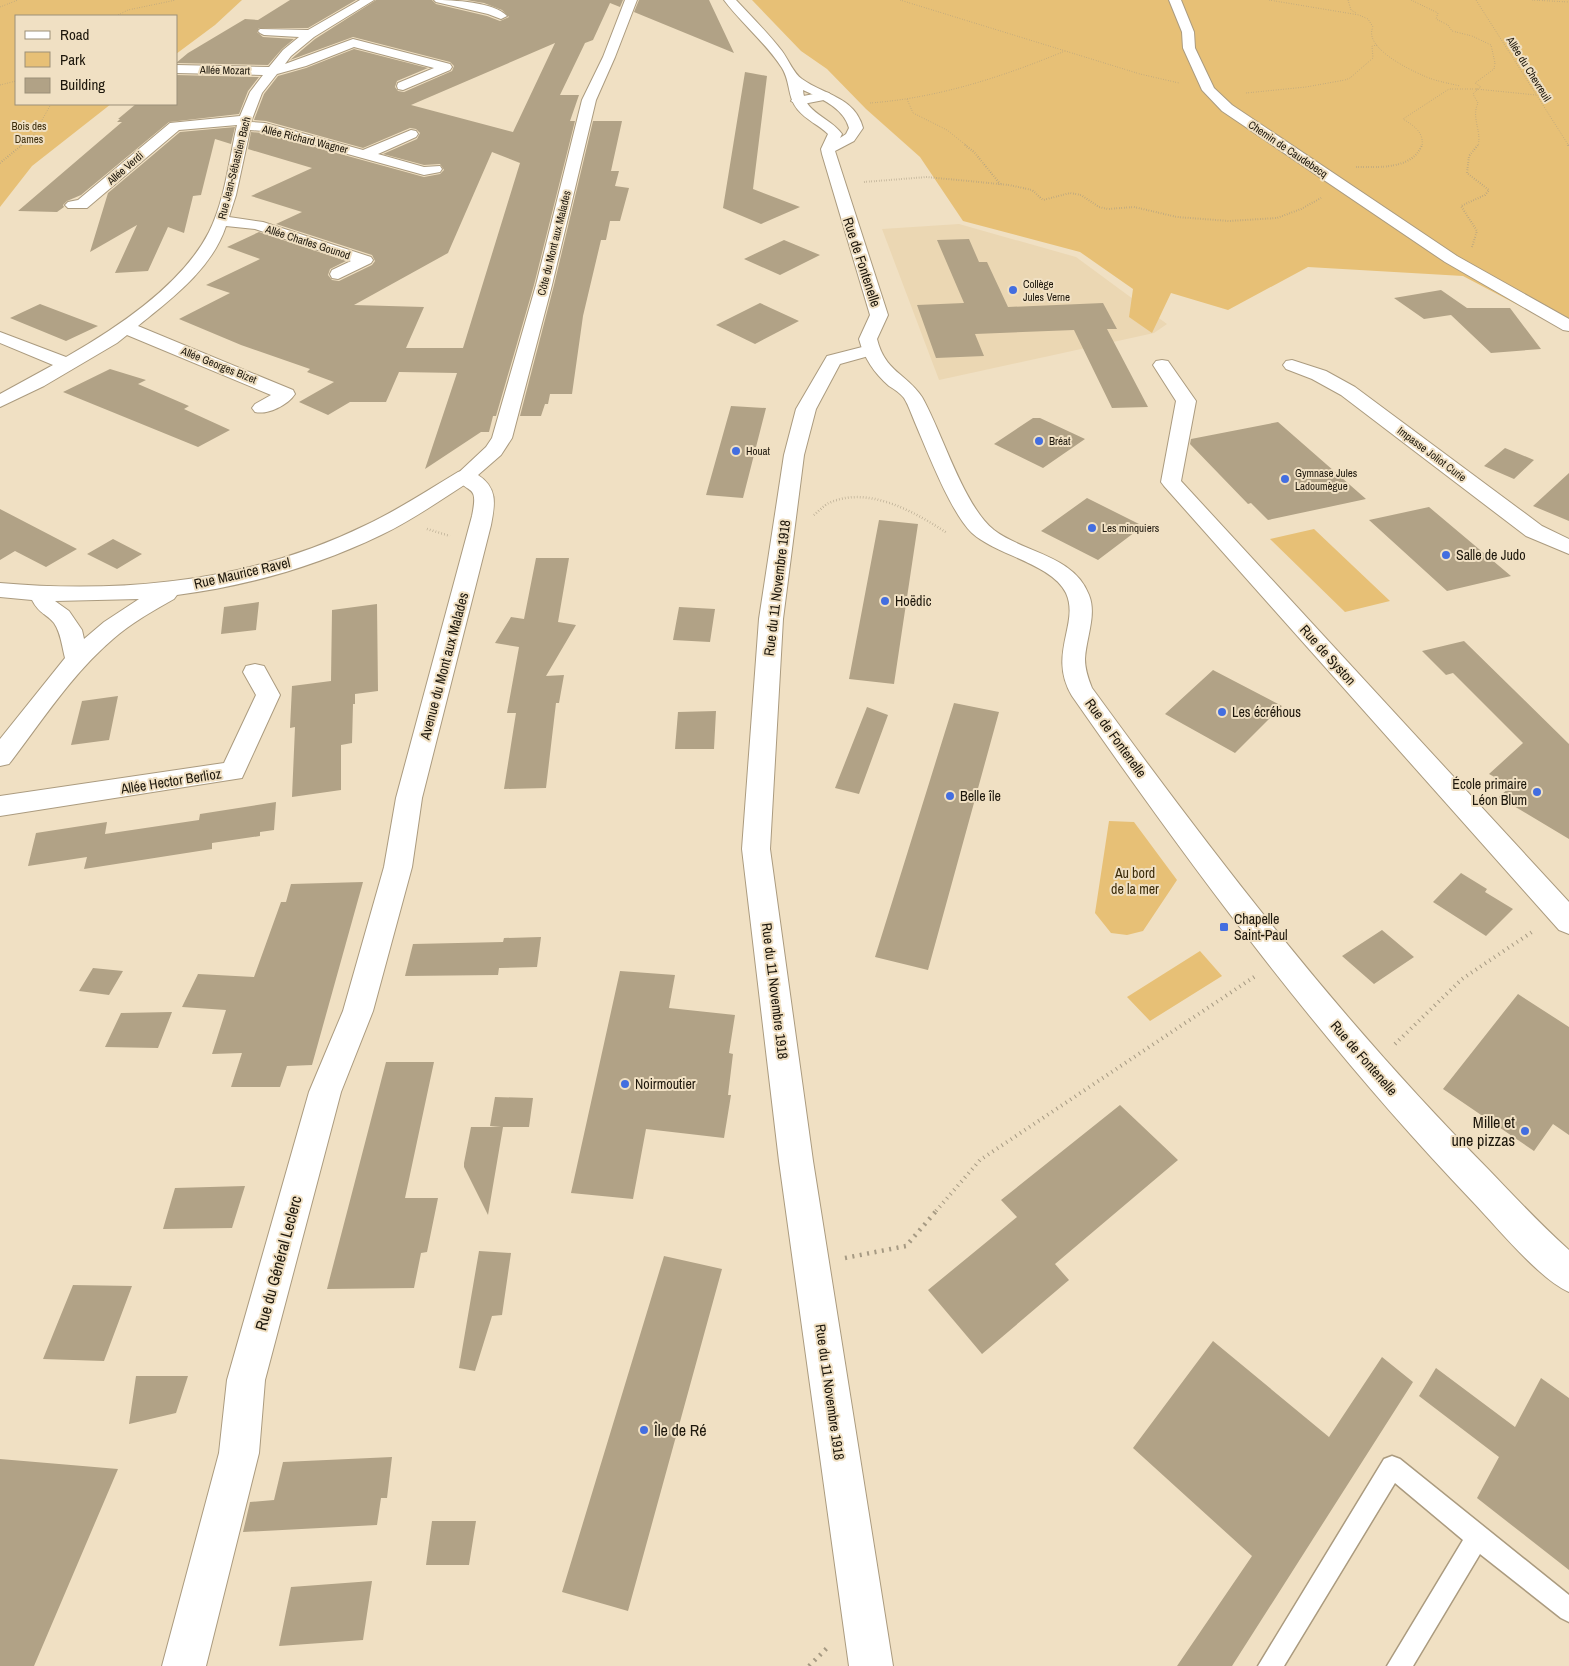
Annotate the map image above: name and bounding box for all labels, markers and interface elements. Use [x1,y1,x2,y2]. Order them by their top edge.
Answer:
legend [15,15,178,105]
text: Road [60,24,89,45]
street label: Allée du Chevreuil [1503,33,1554,104]
text: Park [60,49,86,70]
street label: Allée Mozart [199,63,251,77]
text: Building [60,74,105,95]
street label: Rue Jean-Sébastien Bach [214,115,254,221]
street label: Chemin de Caudebecq [1246,117,1330,181]
park label: Bois des Dames [11,119,47,146]
street label: Allée Richard Wagner [260,121,349,156]
street label: Allée Verdi [103,148,146,188]
street label: Côte du Mont aux Malades [534,189,574,297]
street label: Rue de Fontenelle [839,215,885,309]
street label: Allée Charles Gounod [263,221,352,262]
place label: Collège Jules Verne [1023,277,1070,304]
marker: Collège Jules Verne [1007,284,1019,296]
street label: Allée Georges Bizet [178,343,259,387]
street label: Impasse Joliot Curie [1395,424,1469,484]
place label: Bréat [1049,434,1071,448]
marker: Bréat [1033,435,1045,447]
place label: Houat [746,444,771,458]
marker: Houat [730,445,742,457]
place label: Gymnase Jules Ladoumègue [1295,466,1358,493]
marker: Gymnase Jules Ladoumègue [1279,473,1291,485]
street label: Rue du 11 Novembre 1918 [760,519,794,657]
place label: Les minquiers [1102,521,1160,535]
marker: Les minquiers [1086,522,1098,534]
place label: Salle de Judo [1456,546,1526,564]
marker: Salle de Judo [1440,549,1452,561]
street label: Rue Maurice Ravel [192,553,292,593]
street label: Avenue du Mont aux Malades [415,590,472,743]
place label: Hoëdic [895,592,932,610]
marker: Hoëdic [879,595,891,607]
street label: Rue de Syston [1296,621,1360,689]
street label: Rue de Fontenelle [1081,695,1151,781]
place label: Les écréhous [1232,703,1301,721]
marker: Les écréhous [1216,706,1228,718]
street label: Allée Hector Berlioz [119,764,223,798]
place label: École primaire Léon Blum [1452,775,1527,809]
marker: École primaire Léon Blum [1531,786,1543,798]
place label: Belle île [960,787,1001,805]
marker: Belle île [944,790,956,802]
park label: Au bord de la mer [1111,864,1159,898]
place label: Chapelle Saint-Paul [1234,910,1288,944]
marker: Chapelle Saint-Paul [1218,921,1230,933]
street label: Rue du 11 Novembre 1918 [758,922,792,1060]
street label: Rue de Fontenelle [1327,1017,1401,1099]
place label: Noirmoutier [635,1075,696,1093]
marker: Noirmoutier [619,1078,631,1090]
place label: Mille et une pizzas [1452,1111,1515,1151]
marker: Mille et une pizzas [1519,1125,1531,1137]
street label: Rue du Général Leclerc [249,1193,307,1333]
street label: Rue du 11 Novembre 1918 [812,1323,848,1461]
place label: Île de Ré [653,1419,707,1441]
marker: Île de Ré [638,1424,650,1436]

